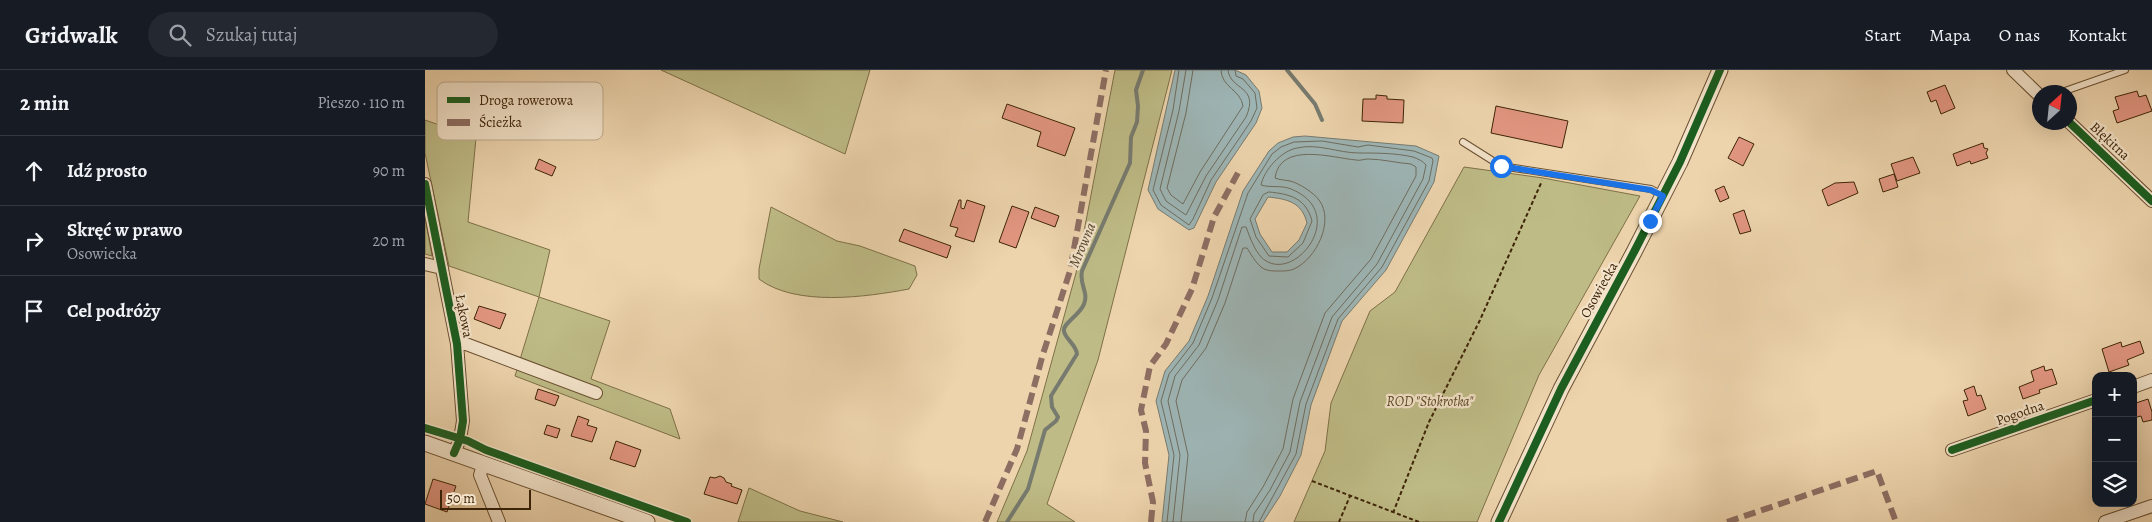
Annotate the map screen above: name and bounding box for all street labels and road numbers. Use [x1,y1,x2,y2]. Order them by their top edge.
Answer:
street label: Błękitna [2086,118,2134,165]
street label: Osowiecka [1576,258,1622,321]
street label: Łąkowa [450,293,478,340]
street label: Pogodna [1993,396,2047,430]

